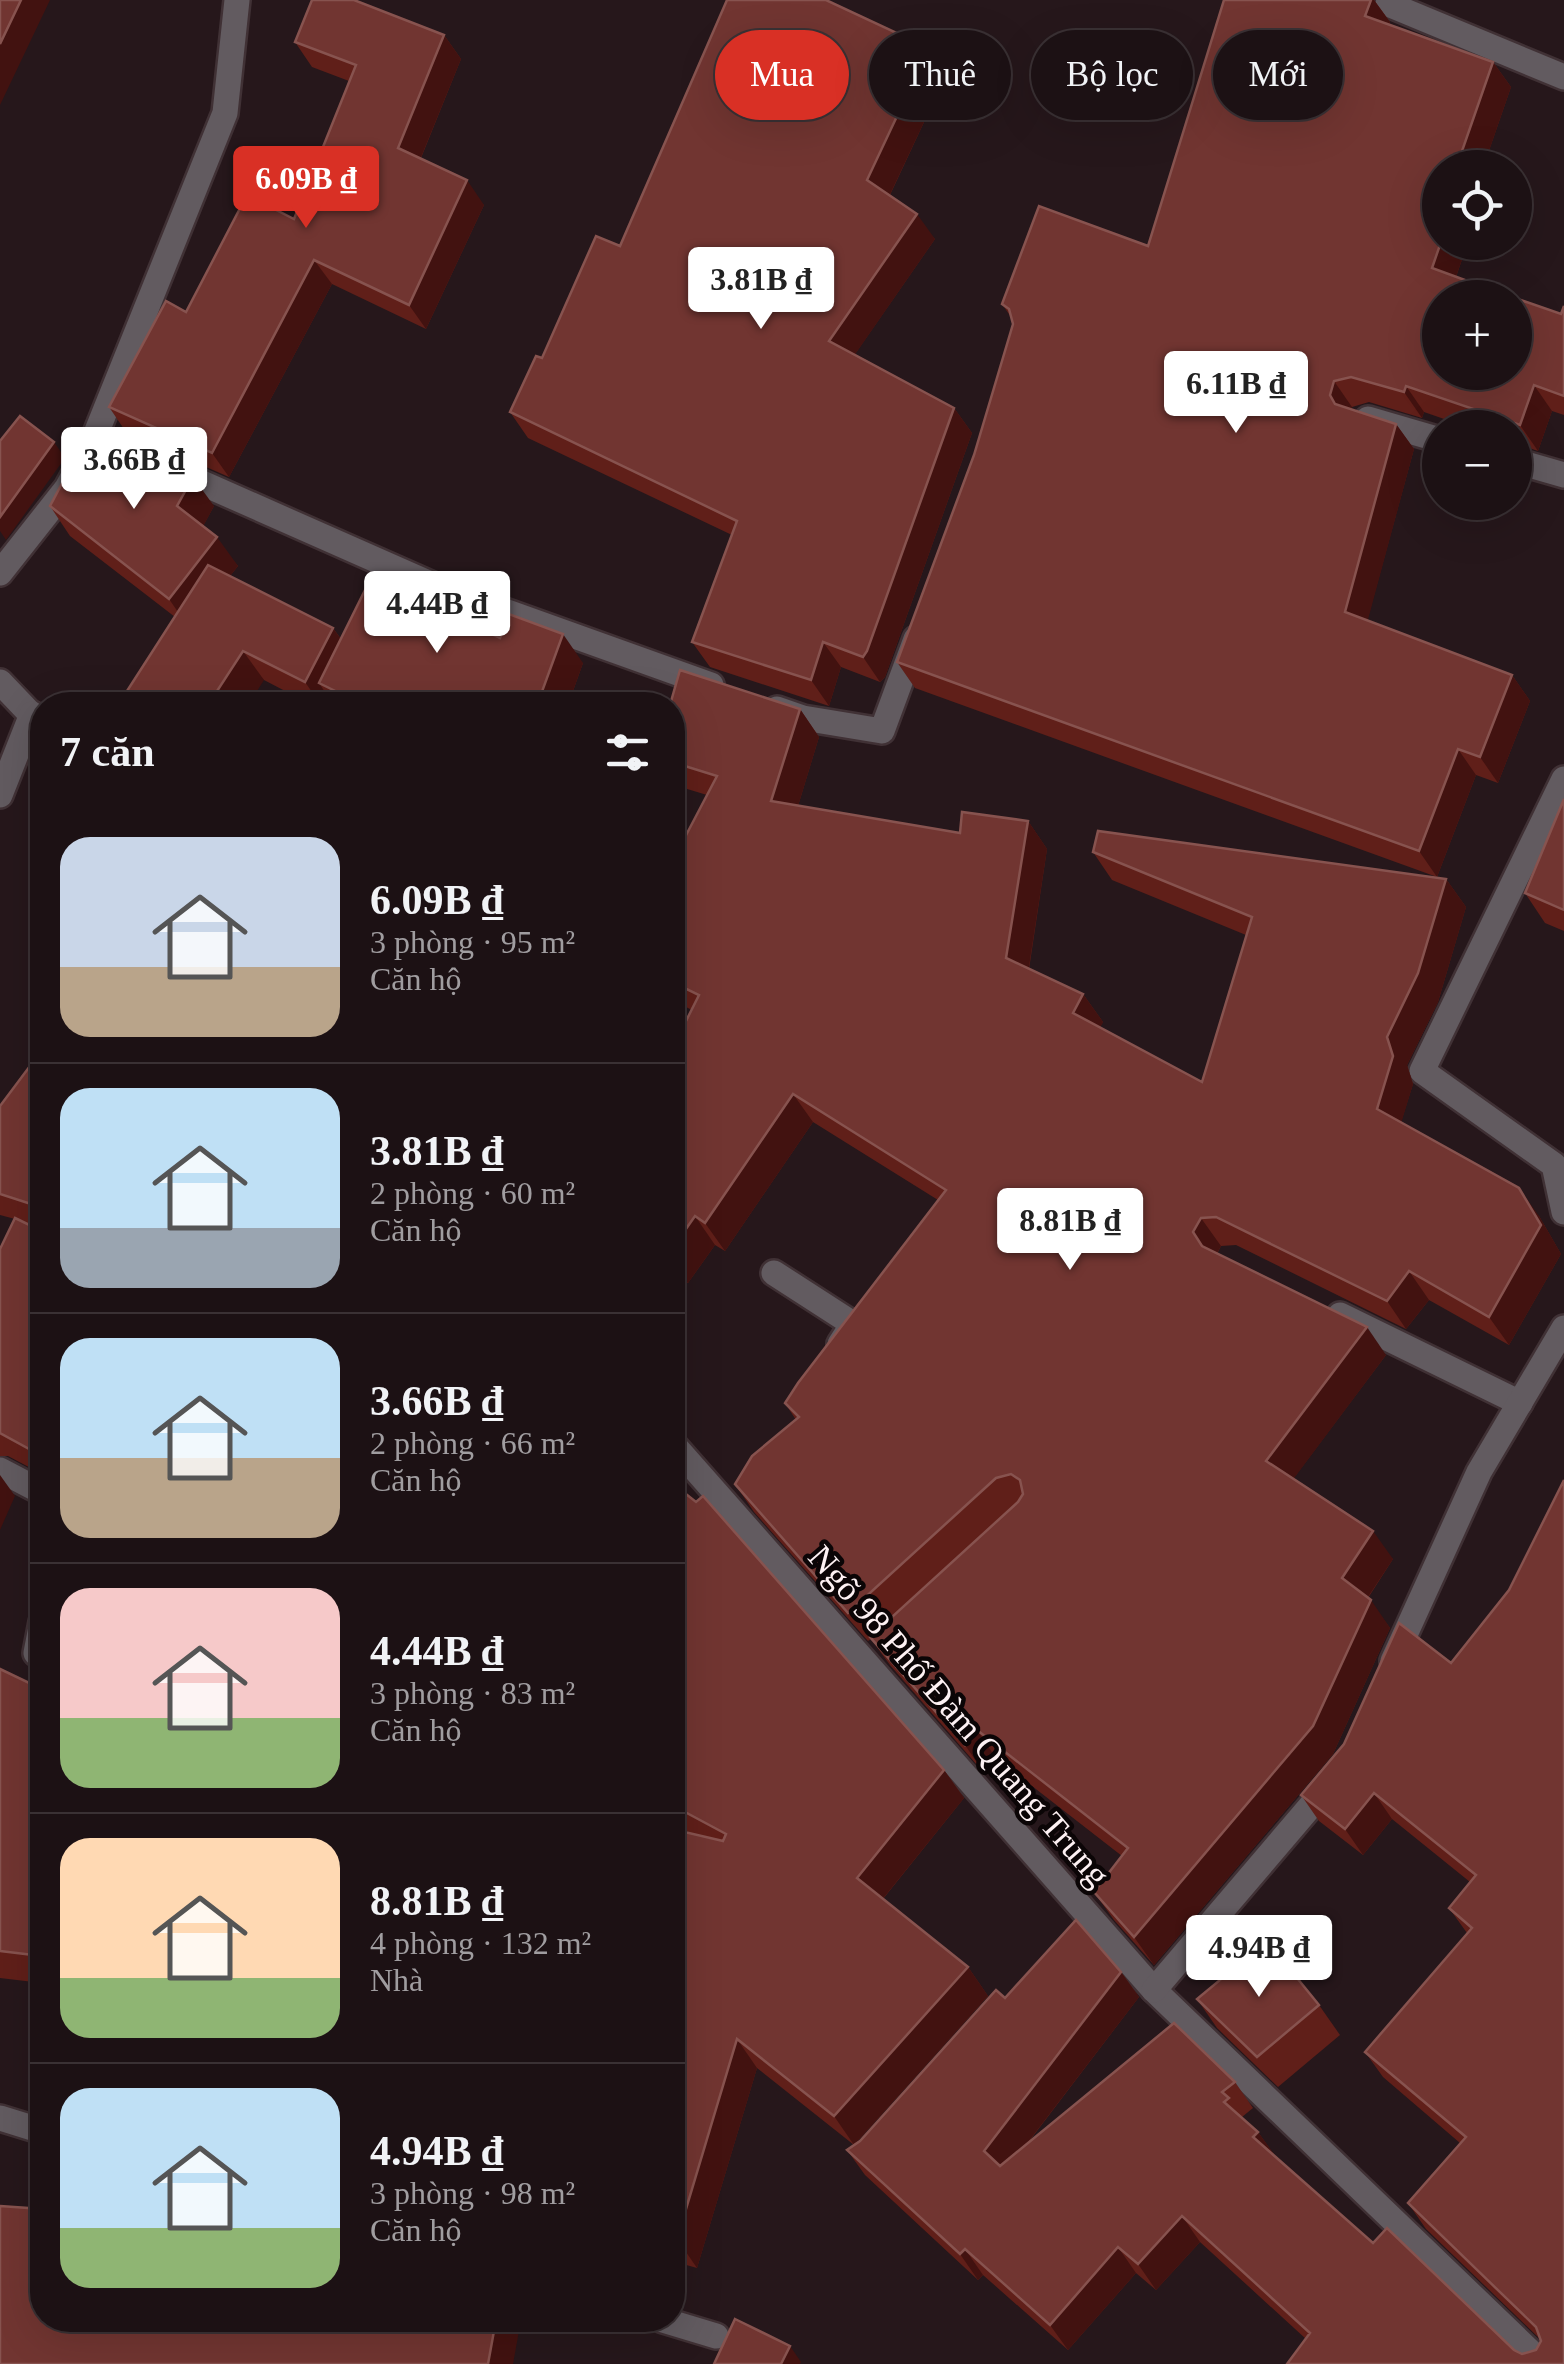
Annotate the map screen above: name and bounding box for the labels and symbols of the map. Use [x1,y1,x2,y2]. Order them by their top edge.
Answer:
pin: 6.09B ₫ [214,146,398,231]
pin: 3.81B ₫ [669,247,853,332]
pin: 6.11B ₫ [1144,351,1328,436]
pin: 3.66B ₫ [42,427,226,512]
pin: 4.44B ₫ [345,571,529,656]
pin: 8.81B ₫ [978,1188,1162,1273]
street label: Ngõ 98 Phố Đàm Quang Trung [800,1538,1118,1894]
pin: 4.94B ₫ [1167,1915,1351,2000]

